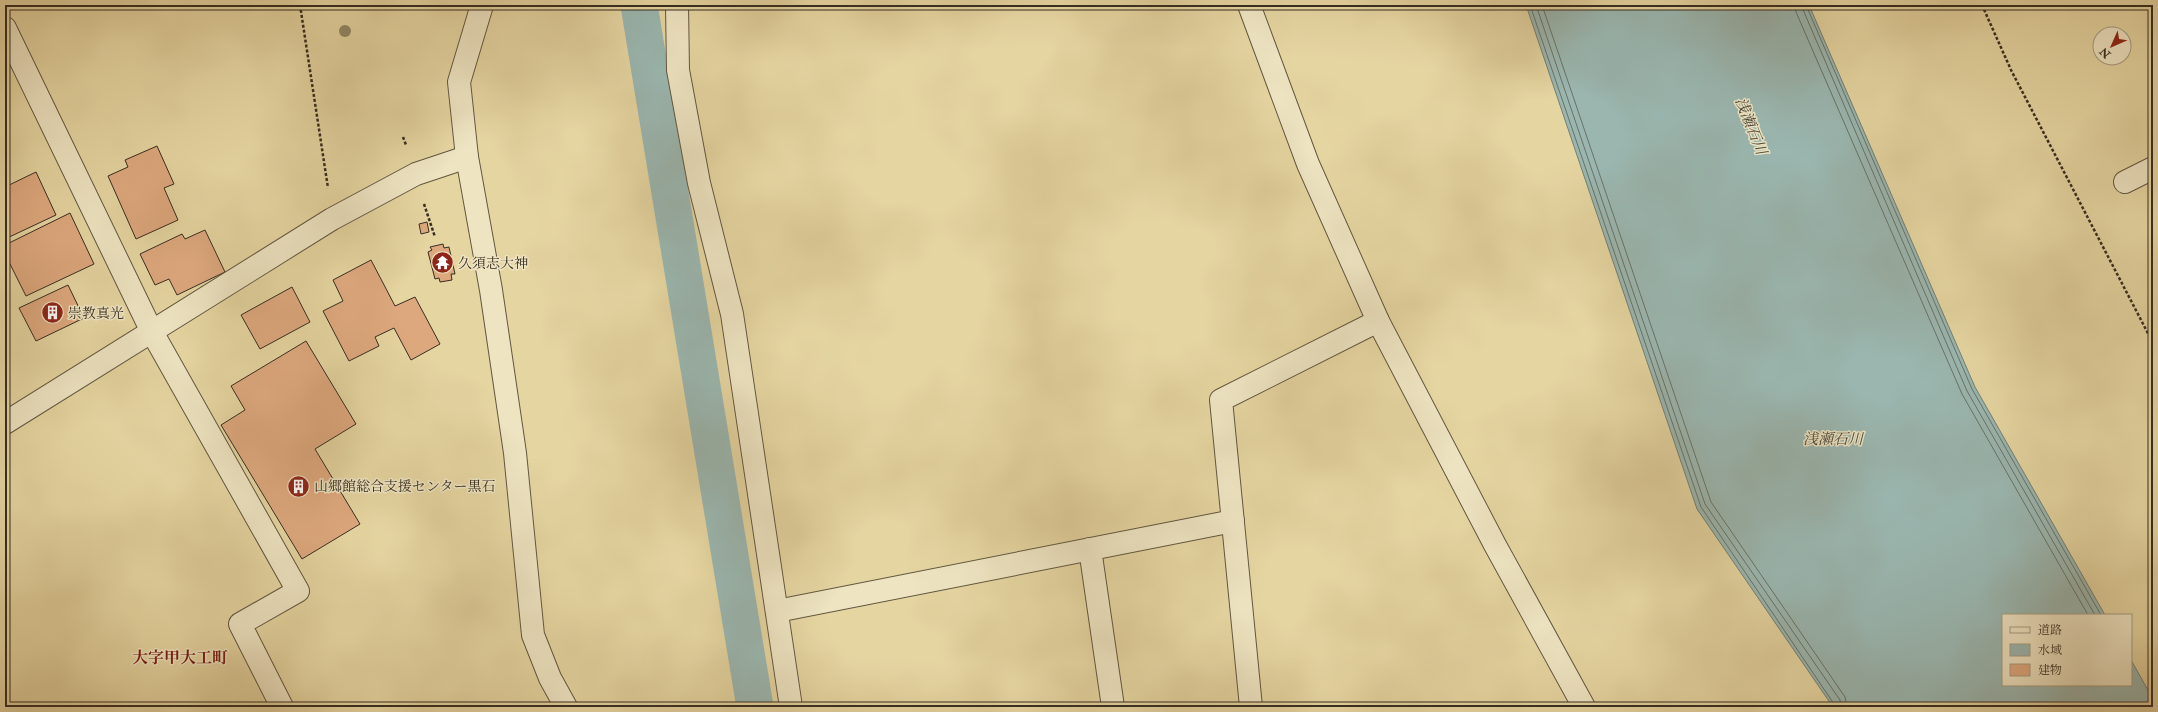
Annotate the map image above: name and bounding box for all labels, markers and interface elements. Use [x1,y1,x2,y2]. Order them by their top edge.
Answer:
north arrow [2092,26,2132,66]
text: N [2096,44,2114,62]
water label: 浅瀬石川 [1730,95,1771,159]
temple icon: 久須志大神 [429,250,455,276]
place label: 久須志大神 [458,255,528,272]
building icon: 崇教真光 [39,300,65,326]
place label: 崇教真光 [68,305,124,322]
water label: 浅瀬石川 [1803,430,1865,449]
building icon: 山郷館総合支援センター黒石 [285,473,311,499]
place label: 山郷館総合支援センター黒石 [314,478,495,495]
legend [2002,614,2132,686]
text: 道路 [2038,623,2062,638]
text: 水域 [2038,643,2062,658]
district label: 大字甲大工町 [132,648,228,668]
text: 建物 [2038,663,2062,678]

